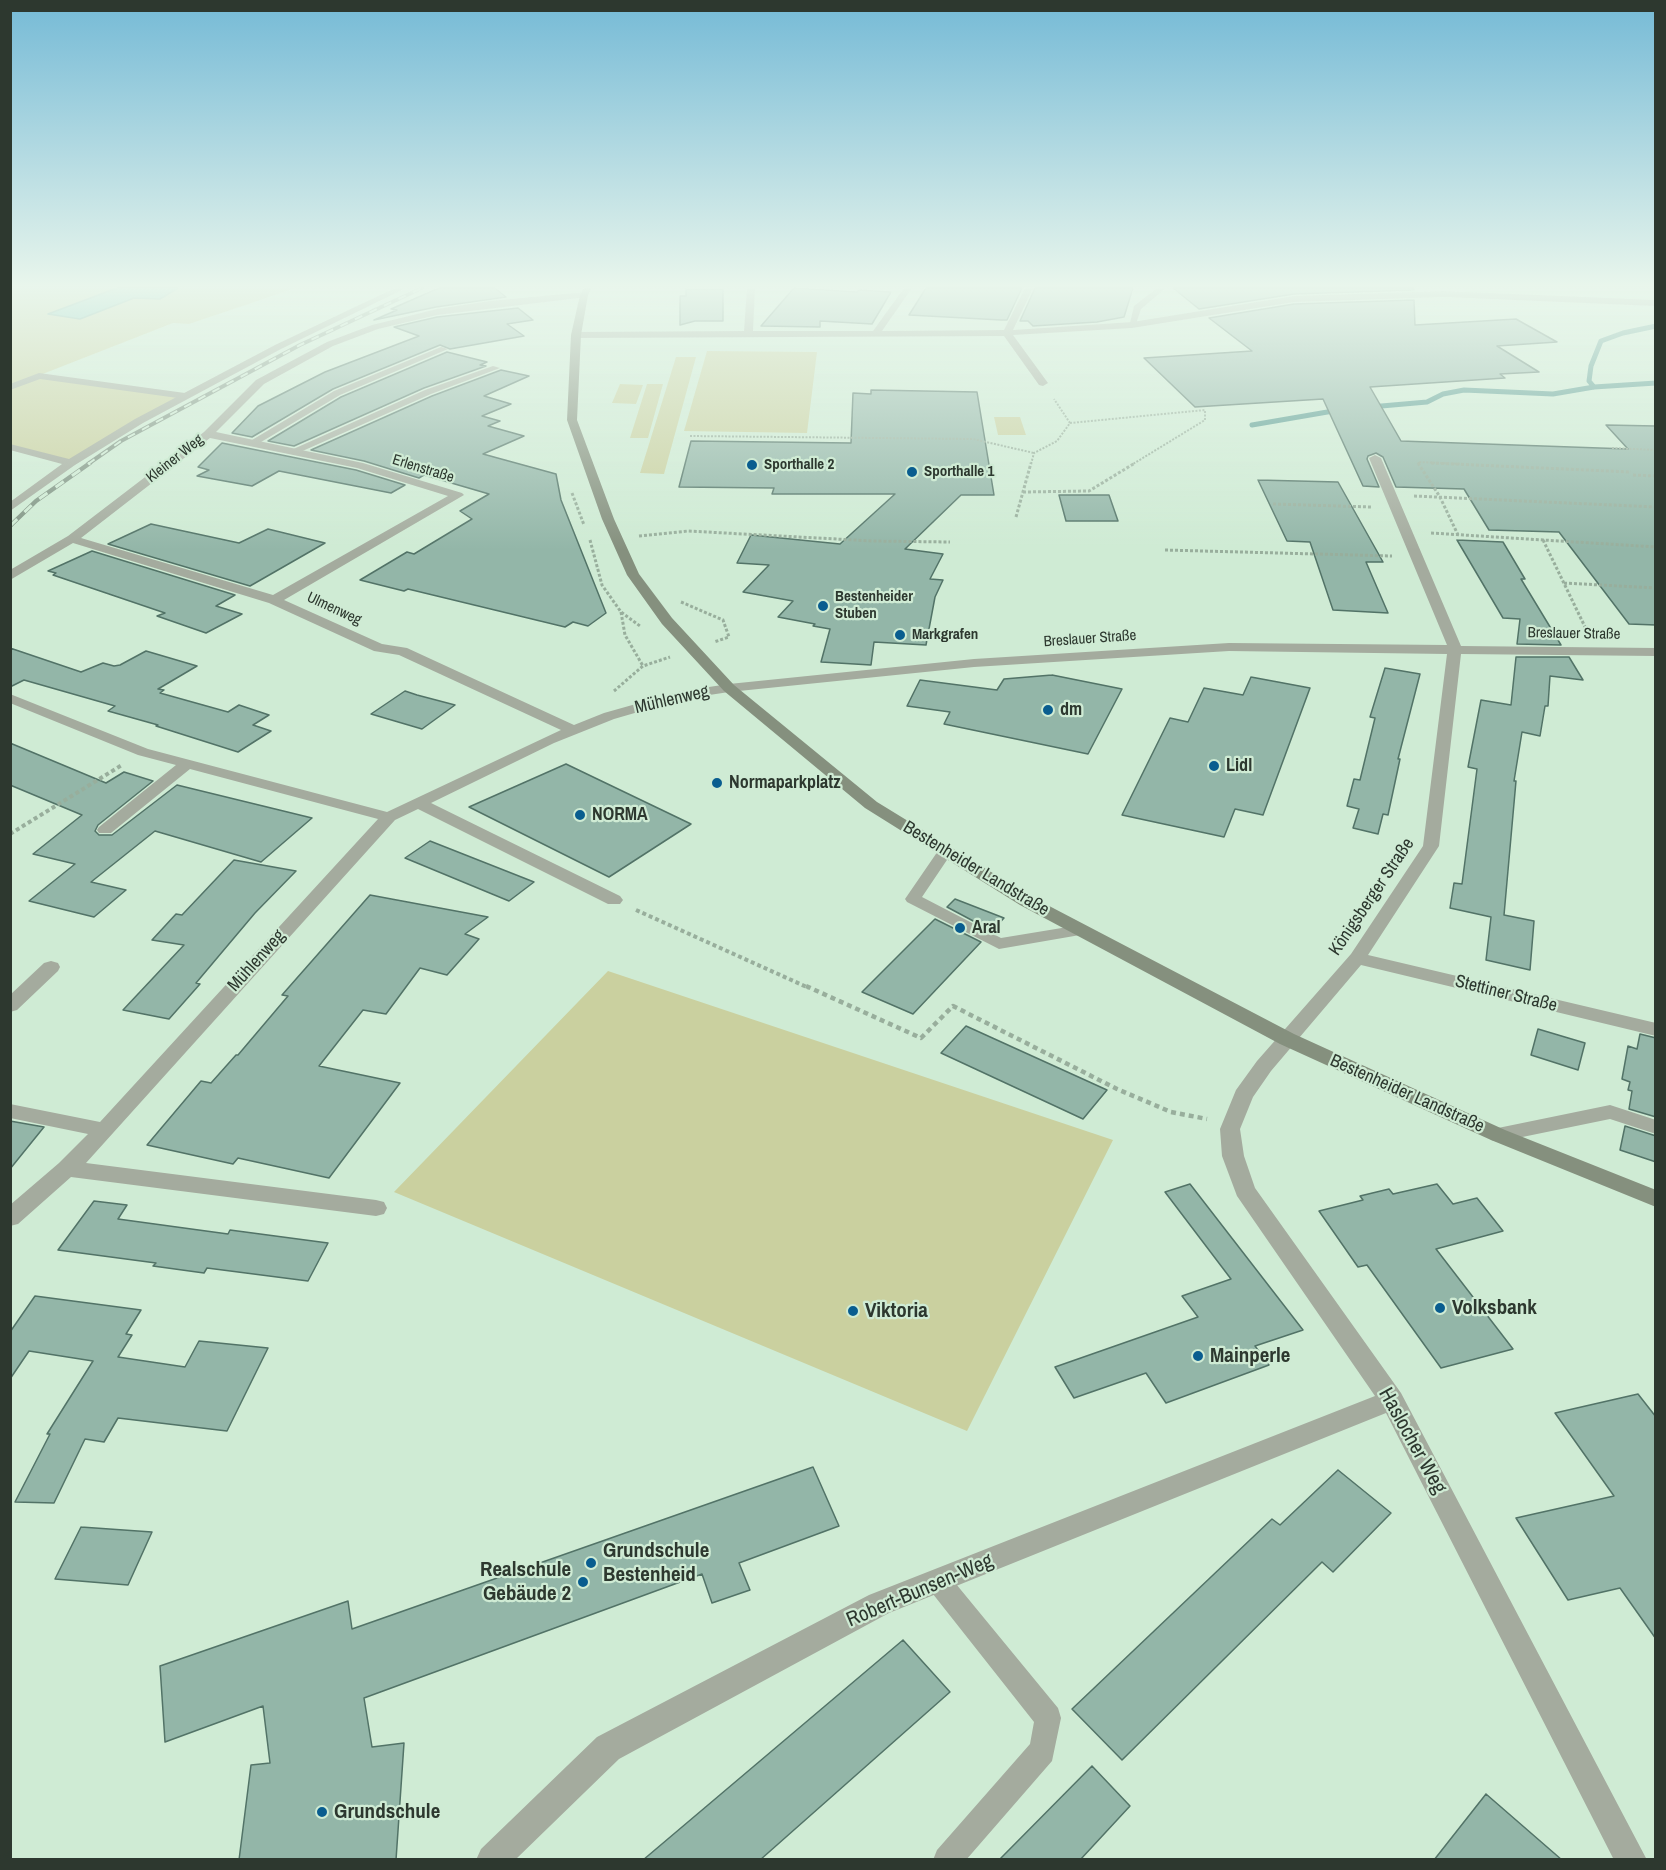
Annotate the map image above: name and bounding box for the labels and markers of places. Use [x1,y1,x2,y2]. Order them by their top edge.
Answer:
place label: Sporthalle 2 [764,456,834,474]
marker: Sporthalle 2 [745,458,759,472]
place label: Sporthalle 1 [924,463,994,481]
marker: Sporthalle 1 [905,465,919,479]
place label: Bestenheider Stuben [835,588,913,623]
marker: Bestenheider Stuben [816,599,830,613]
place label: Markgrafen [912,626,978,644]
marker: Markgrafen [893,628,907,642]
place label: dm [1060,699,1082,721]
marker: dm [1041,703,1055,717]
place label: Lidl [1226,755,1252,777]
marker: Lidl [1207,759,1221,773]
place label: Normaparkplatz [729,772,841,794]
marker: Normaparkplatz [710,776,724,790]
place label: NORMA [592,804,648,826]
marker: NORMA [573,808,587,822]
place label: Aral [972,917,1001,939]
marker: Aral [953,921,967,935]
place label: Volksbank [1452,1295,1537,1321]
place label: Viktoria [865,1298,928,1324]
marker: Volksbank [1433,1301,1447,1315]
marker: Viktoria [846,1304,860,1318]
place label: Mainperle [1210,1343,1290,1369]
marker: Mainperle [1191,1349,1205,1363]
place label: Grundschule Bestenheid [603,1538,709,1588]
marker: Grundschule Bestenheid [584,1556,598,1570]
place label: Realschule Gebäude 2 [480,1557,571,1607]
marker: Realschule Gebäude 2 [576,1575,590,1589]
place label: Grundschule [334,1799,440,1825]
marker: Grundschule [315,1805,329,1819]

